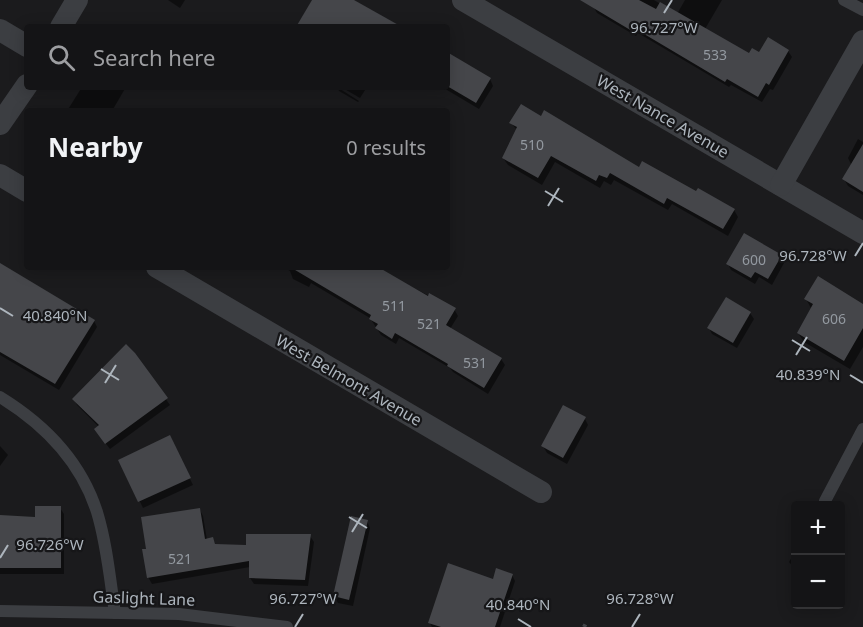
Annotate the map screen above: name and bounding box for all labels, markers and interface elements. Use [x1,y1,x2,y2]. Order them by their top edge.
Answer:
text: 96.727°W [630,17,698,37]
search box [24,24,450,90]
icon: search [45,41,78,74]
text: Search here [93,42,215,72]
house number: 533 [703,45,727,64]
street label: West Nance Avenue [593,69,733,163]
text: Nearby [48,129,143,165]
text: 0 results [346,134,426,161]
house number: 510 [520,135,544,154]
text: 96.728°W [779,245,847,265]
house number: 600 [742,250,766,269]
house number: 511 [382,296,406,315]
text: 40.840°N [23,305,87,325]
house number: 606 [822,309,846,328]
house number: 521 [417,314,441,333]
street label: West Belmont Avenue [272,329,426,431]
house number: 531 [463,353,487,372]
text: 40.839°N [776,364,840,384]
map controls [791,501,845,609]
button: + [791,501,845,555]
text: 96.726°W [16,534,84,554]
house number: 521 [168,549,192,568]
button: − [791,555,845,609]
street label: Gaslight Lane [92,585,196,611]
text: 96.727°W [269,588,337,608]
text: 96.728°W [606,588,674,608]
text: 40.840°N [486,594,550,614]

